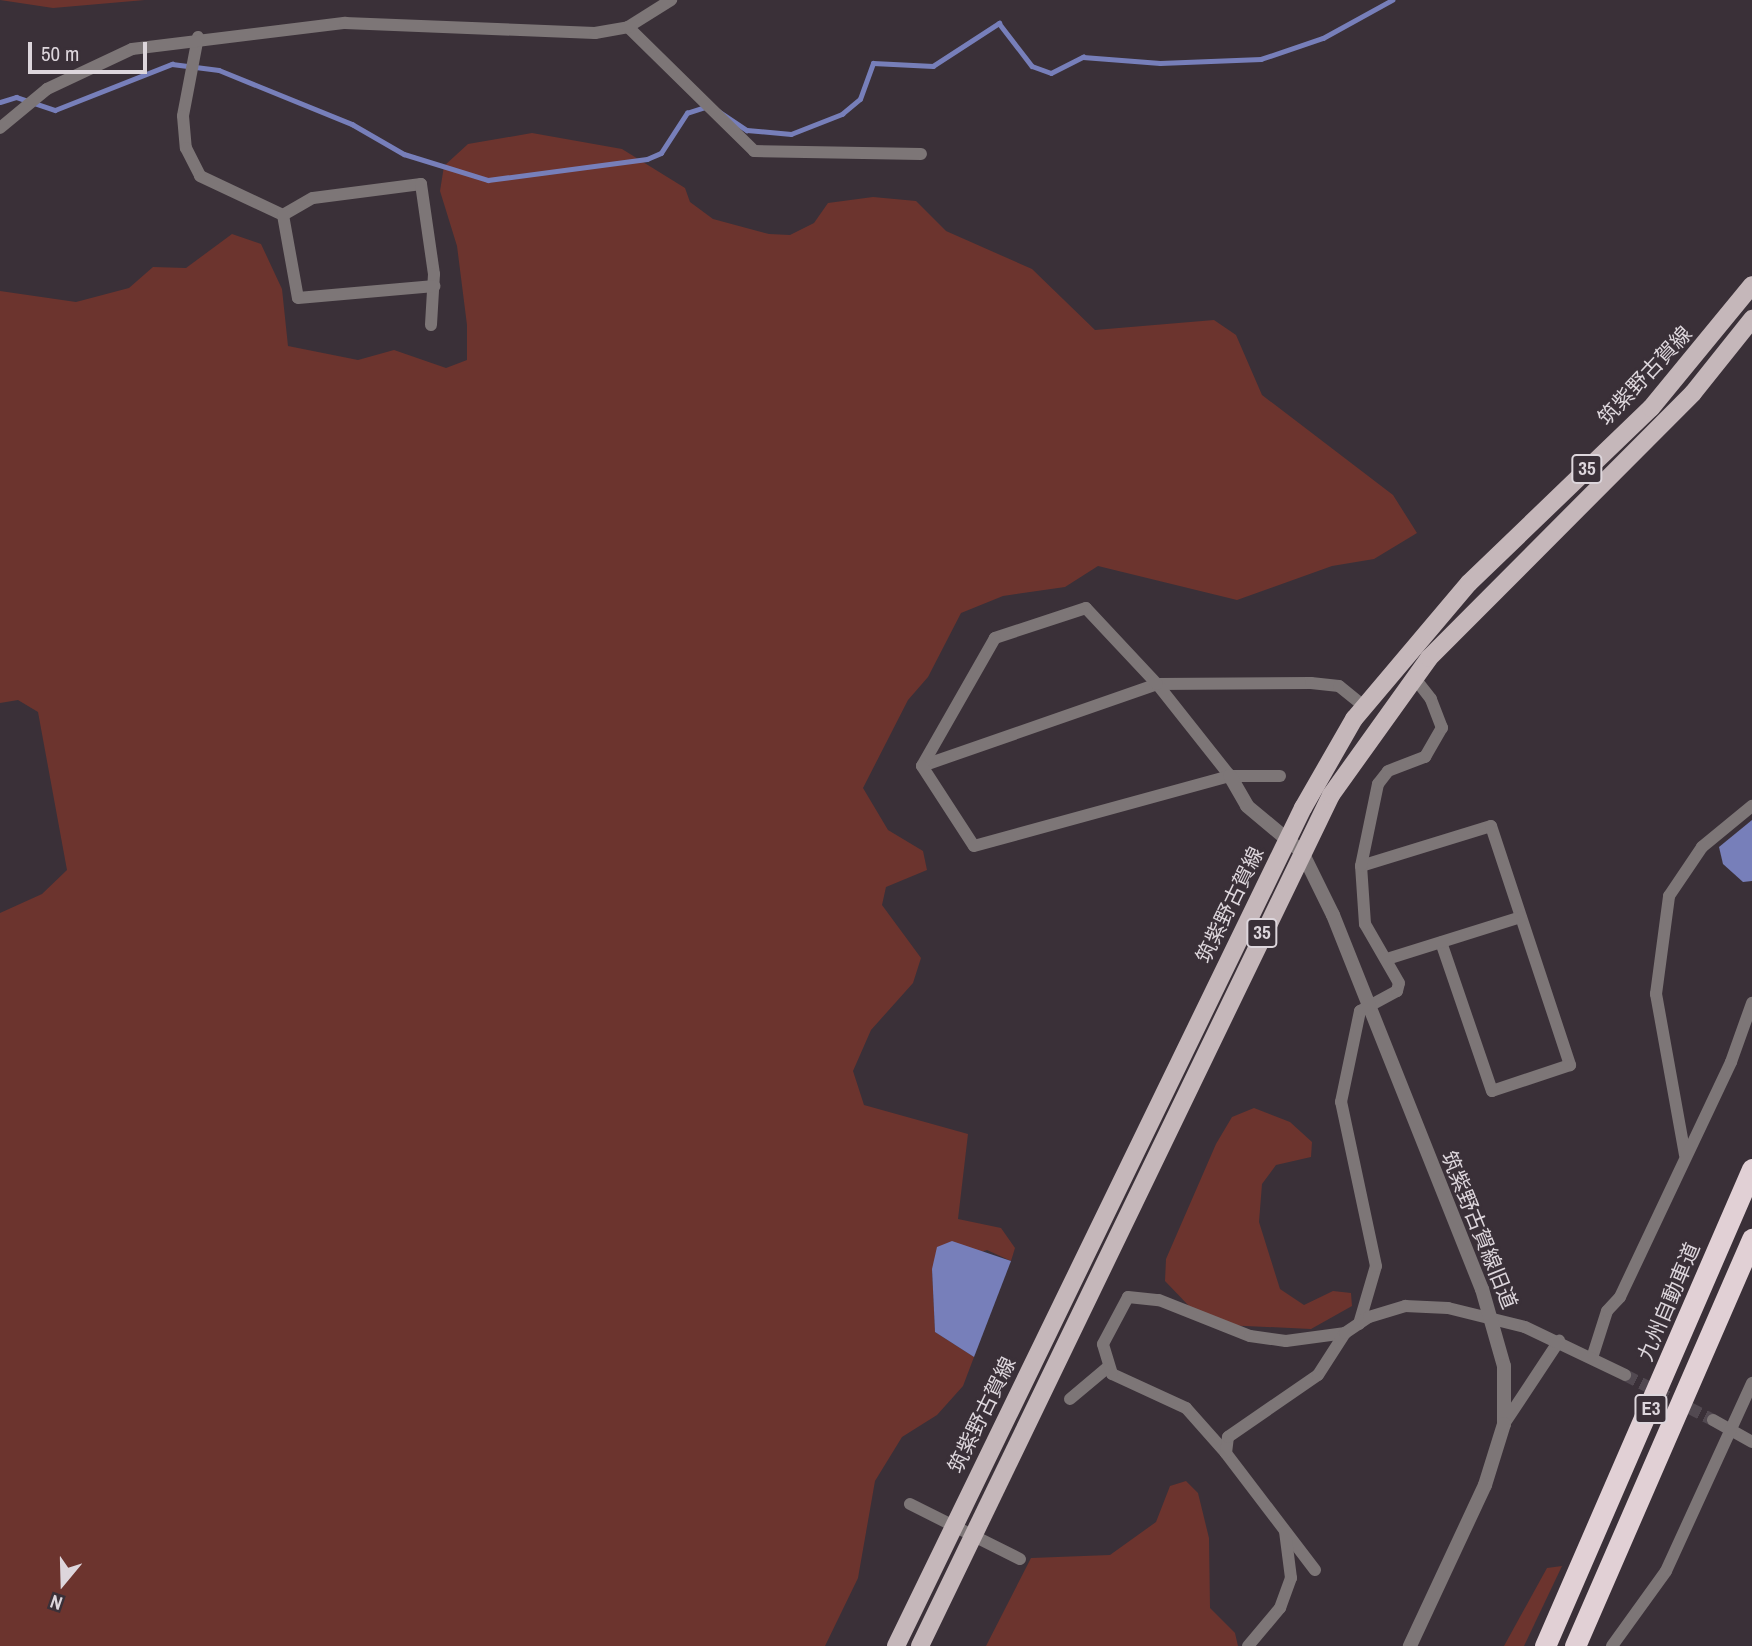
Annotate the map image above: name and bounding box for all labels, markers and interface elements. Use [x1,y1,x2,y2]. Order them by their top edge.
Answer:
scale bar [32,28,150,72]
text: 50 m [41,39,79,68]
street label: 筑紫野古賀線 [1593,321,1697,431]
road number: 35 [1571,454,1603,484]
street label: 筑紫野古賀線 [1191,843,1269,967]
road number: 35 [1246,917,1278,948]
street label: 筑紫野古賀線旧道 [1436,1147,1522,1313]
street label: 九州自動車道 [1633,1239,1705,1365]
street label: 筑紫野古賀線 [943,1353,1021,1477]
road number: E3 [1634,1394,1668,1424]
north arrow [28,1548,98,1618]
text: N [47,1589,66,1617]

